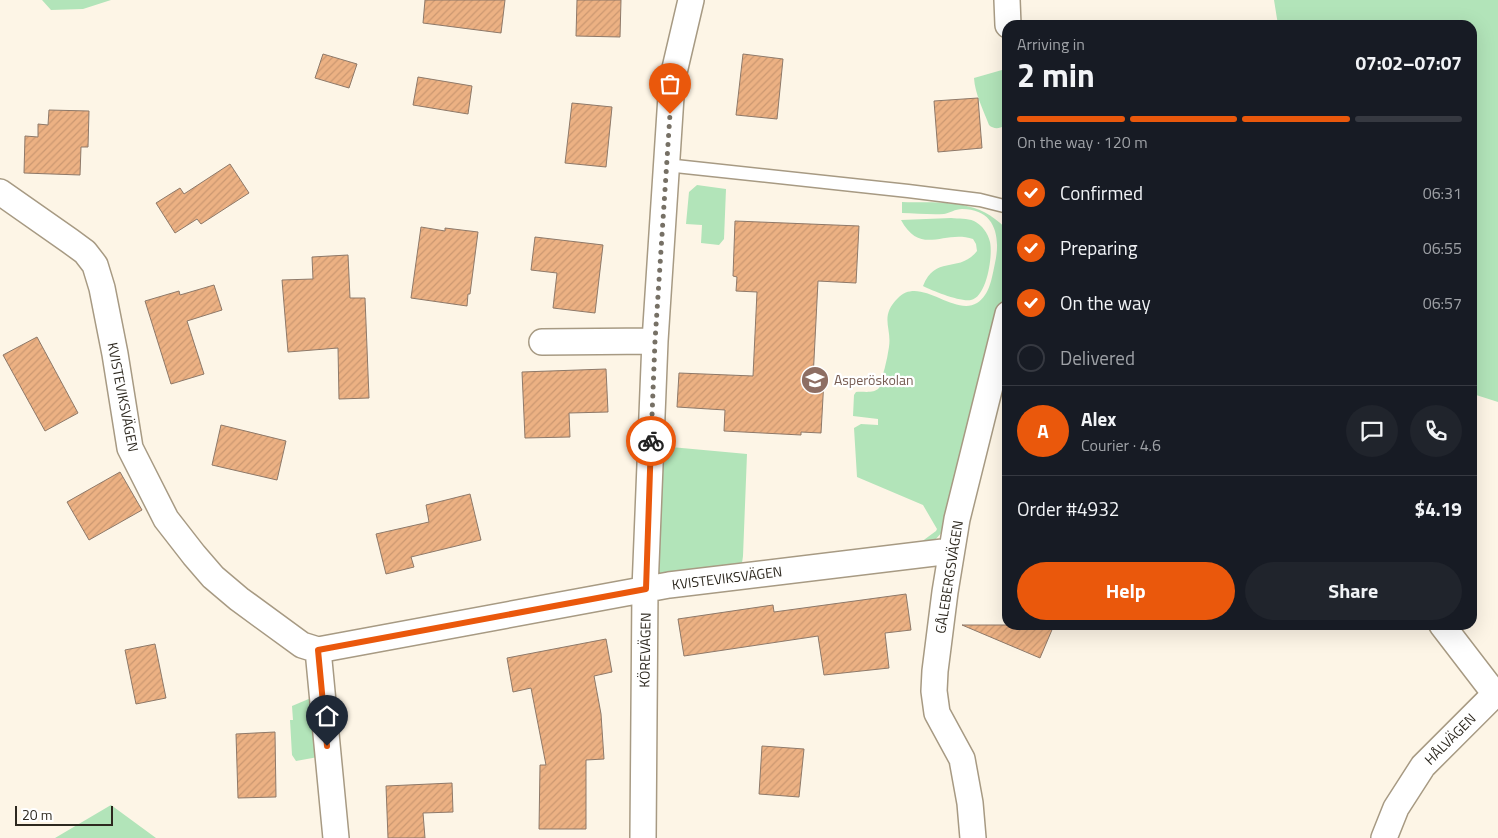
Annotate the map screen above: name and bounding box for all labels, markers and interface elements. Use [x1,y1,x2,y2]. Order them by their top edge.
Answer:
text: Arriving in [1017,32,1085,56]
text: 07:02–07:07 [1355,48,1462,77]
text: 2 min [1017,51,1095,99]
pin [649,63,691,114]
icon: bag [656,70,684,98]
text: On the way · 120 m [1017,130,1148,154]
text: Confirmed [1060,178,1143,207]
icon: check [1017,179,1045,207]
text: 06:31 [1423,181,1462,205]
text: Preparing [1060,233,1137,262]
icon: check [1017,234,1045,262]
text: 06:55 [1423,236,1462,260]
text: On the way [1060,288,1151,317]
icon: check [1017,289,1045,317]
text: 06:57 [1423,291,1462,315]
street label: KVISTEVIKSVÄGEN [103,340,144,453]
text: Delivered [1060,343,1135,372]
school or university icon: Asperöskolan [800,365,830,395]
place label: Asperöskolan [834,369,914,390]
text: Alex [1081,404,1116,433]
button: chat [1346,405,1398,457]
button: phone [1410,405,1462,457]
courier [626,416,676,466]
text: A [1037,416,1049,445]
icon: bike [637,427,665,455]
text: Courier · 4.6 [1081,433,1161,457]
text: Order #4932 [1017,494,1119,523]
text: $4.19 [1415,494,1462,523]
street label: GÅLEBERGSVÄGEN [929,519,968,635]
street label: KVISTEVIKSVÄGEN [671,560,783,595]
button: Help [1017,562,1235,620]
button: Share [1245,562,1462,620]
street label: KÖREVÄGEN [633,612,656,688]
pin [306,695,348,746]
icon: home [313,702,341,730]
street label: HÅLVÄGEN [1419,708,1480,769]
scale bar [15,803,112,826]
text: 20 m [22,804,52,825]

